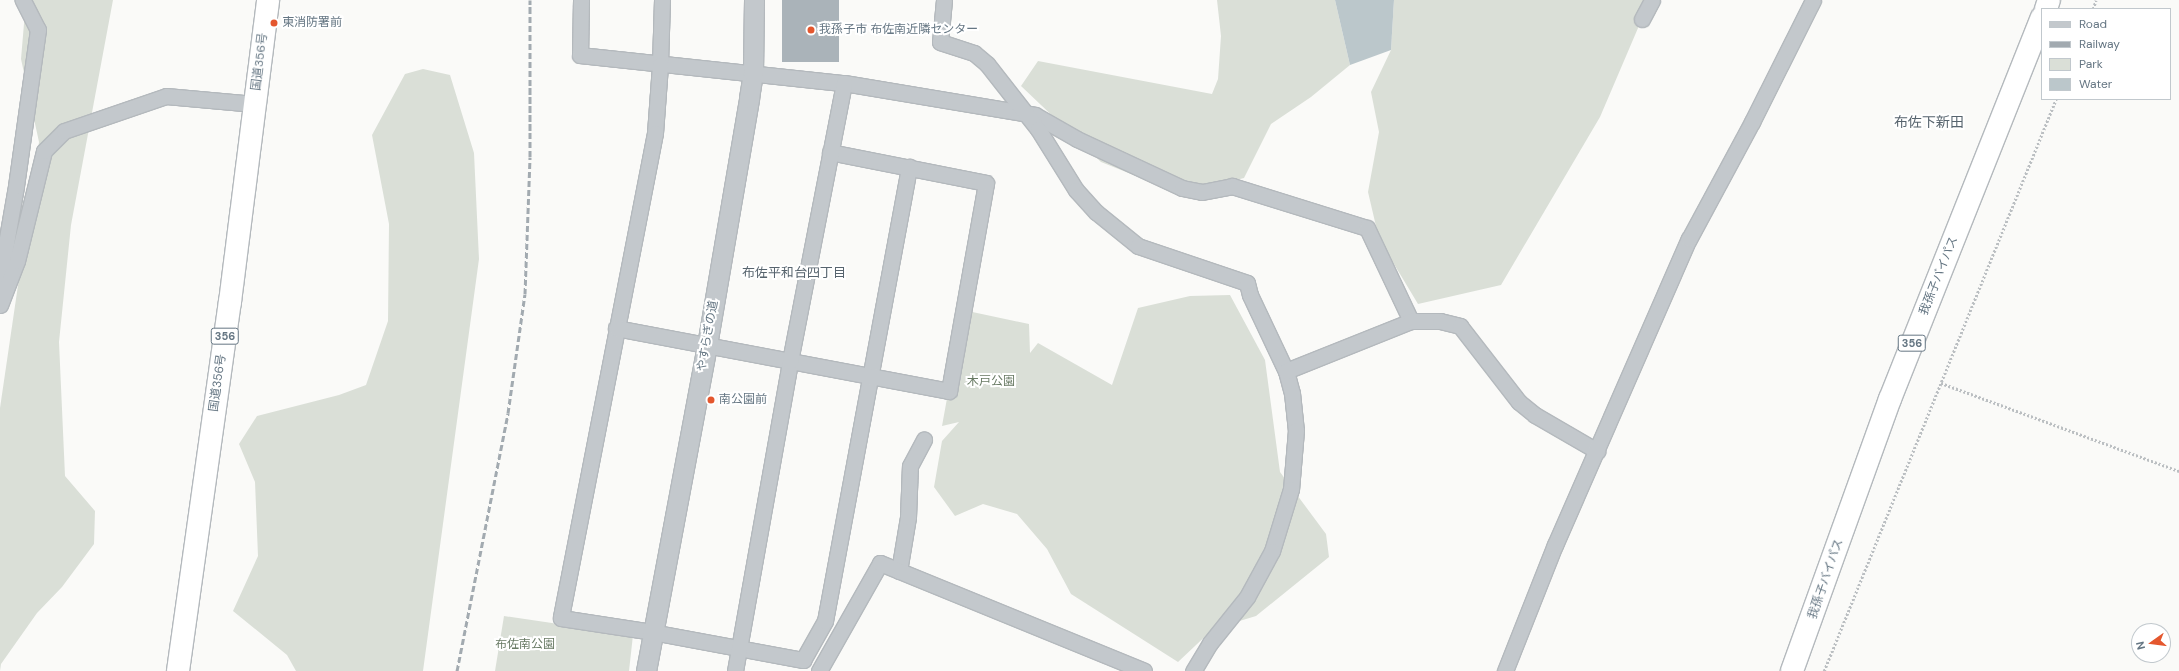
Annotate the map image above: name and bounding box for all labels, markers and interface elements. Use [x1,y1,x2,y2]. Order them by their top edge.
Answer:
legend [2041,8,2171,100]
place label: 東消防署前 [282,16,342,30]
text: Road [2079,16,2107,32]
marker: 東消防署前 [269,18,279,28]
place label: 我孫子市 布佐南近隣センター [819,23,978,37]
marker: 我孫子市 布佐南近隣センター [806,25,816,35]
street label: 国道356号 [249,32,271,92]
text: Railway [2079,36,2120,52]
text: Park [2079,56,2103,72]
text: Water [2079,76,2112,92]
district label: 布佐下新田 [1894,114,1964,130]
street label: 我孫子バイパス [1917,234,1961,318]
district label: 布佐平和台四丁目 [742,265,846,281]
street label: やすらぎの道 [695,299,721,373]
road number: 356 [210,327,240,345]
road number: 356 [1897,334,1927,352]
street label: 国道356号 [207,353,229,413]
park label: 木戸公園 [967,375,1015,389]
place label: 南公園前 [719,393,767,407]
marker: 南公園前 [706,395,716,405]
street label: 我孫子バイパス [1806,537,1846,621]
north arrow [2131,623,2171,663]
park label: 布佐南公園 [495,638,555,652]
text: N [2133,640,2148,651]

